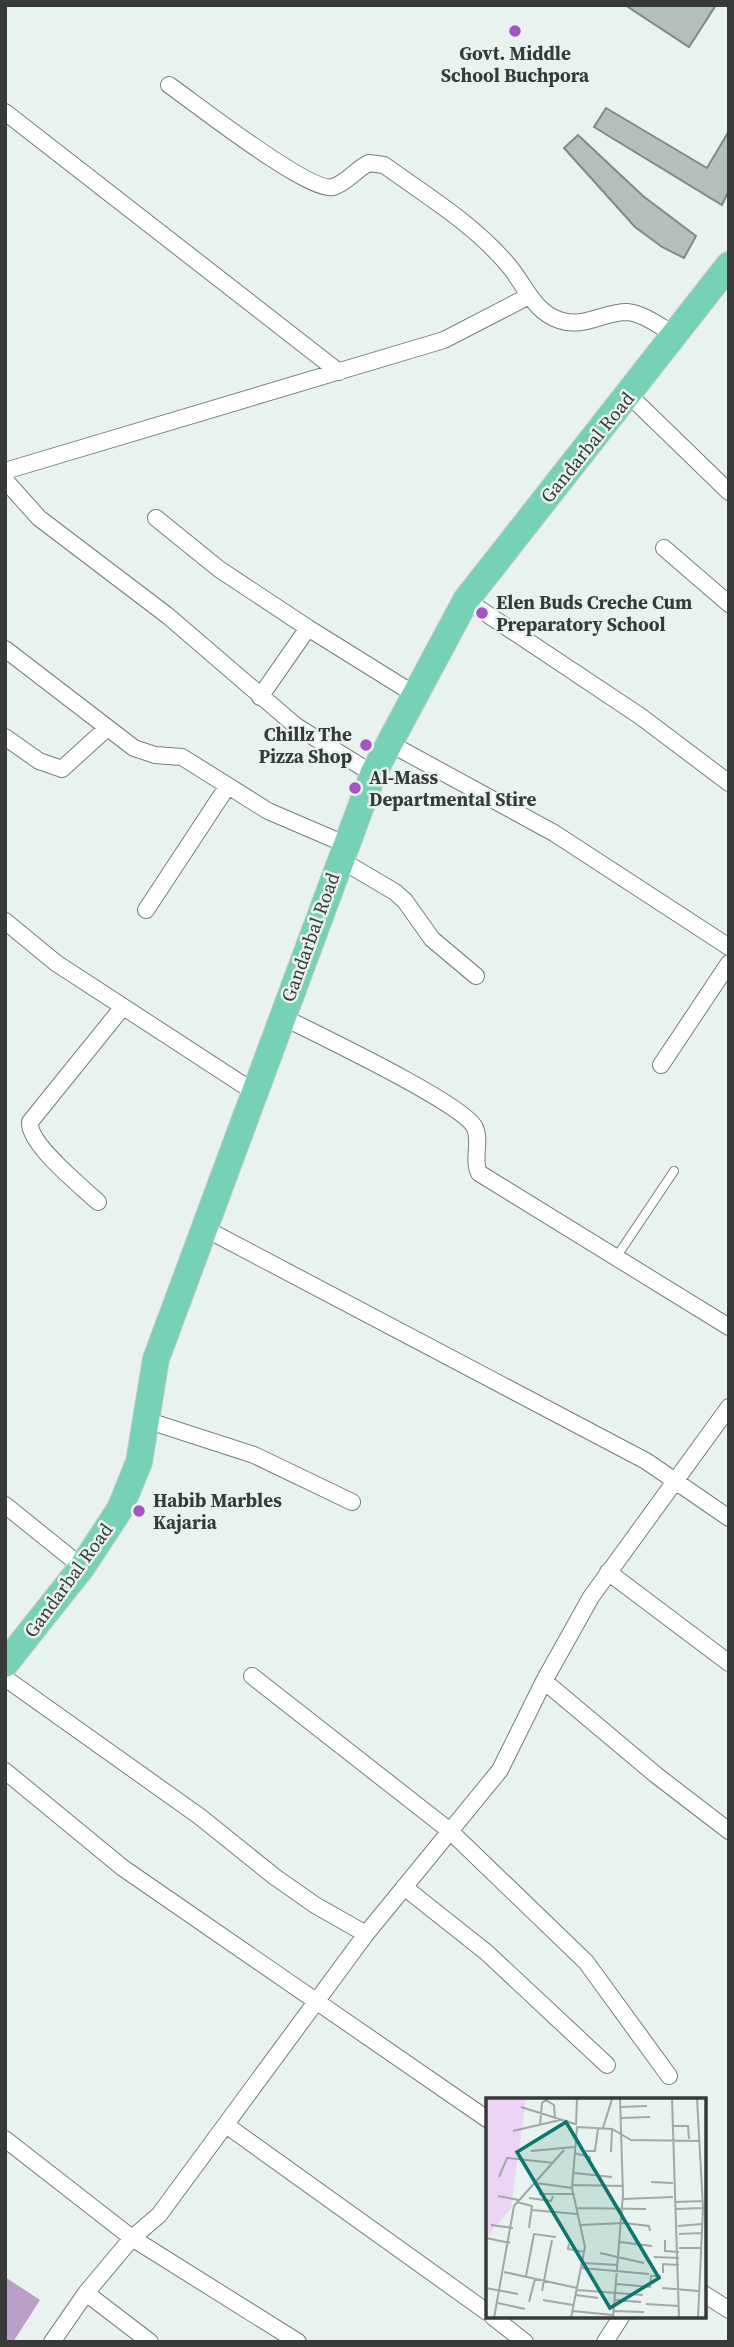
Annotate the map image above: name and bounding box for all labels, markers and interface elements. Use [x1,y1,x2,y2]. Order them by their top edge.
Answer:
marker: Govt. Middle School Buchpora [507,23,523,39]
place label: Govt. Middle School Buchpora [441,40,590,88]
street label: Gandarbal Road [534,386,640,508]
place label: Elen Buds Creche Cum Preparatory School [496,589,692,637]
marker: Elen Buds Creche Cum Preparatory School [474,605,490,621]
place label: Chillz The Pizza Shop [258,721,352,769]
marker: Chillz The Pizza Shop [358,737,374,753]
place label: Al-Mass Departmental Stire [369,764,537,812]
marker: Al-Mass Departmental Stire [347,780,363,796]
street label: Gandarbal Road [275,869,346,1005]
place label: Habib Marbles Kajaria [153,1487,282,1535]
marker: Habib Marbles Kajaria [131,1503,147,1519]
street label: Gandarbal Road [18,1517,119,1643]
inset map [486,2098,706,2319]

